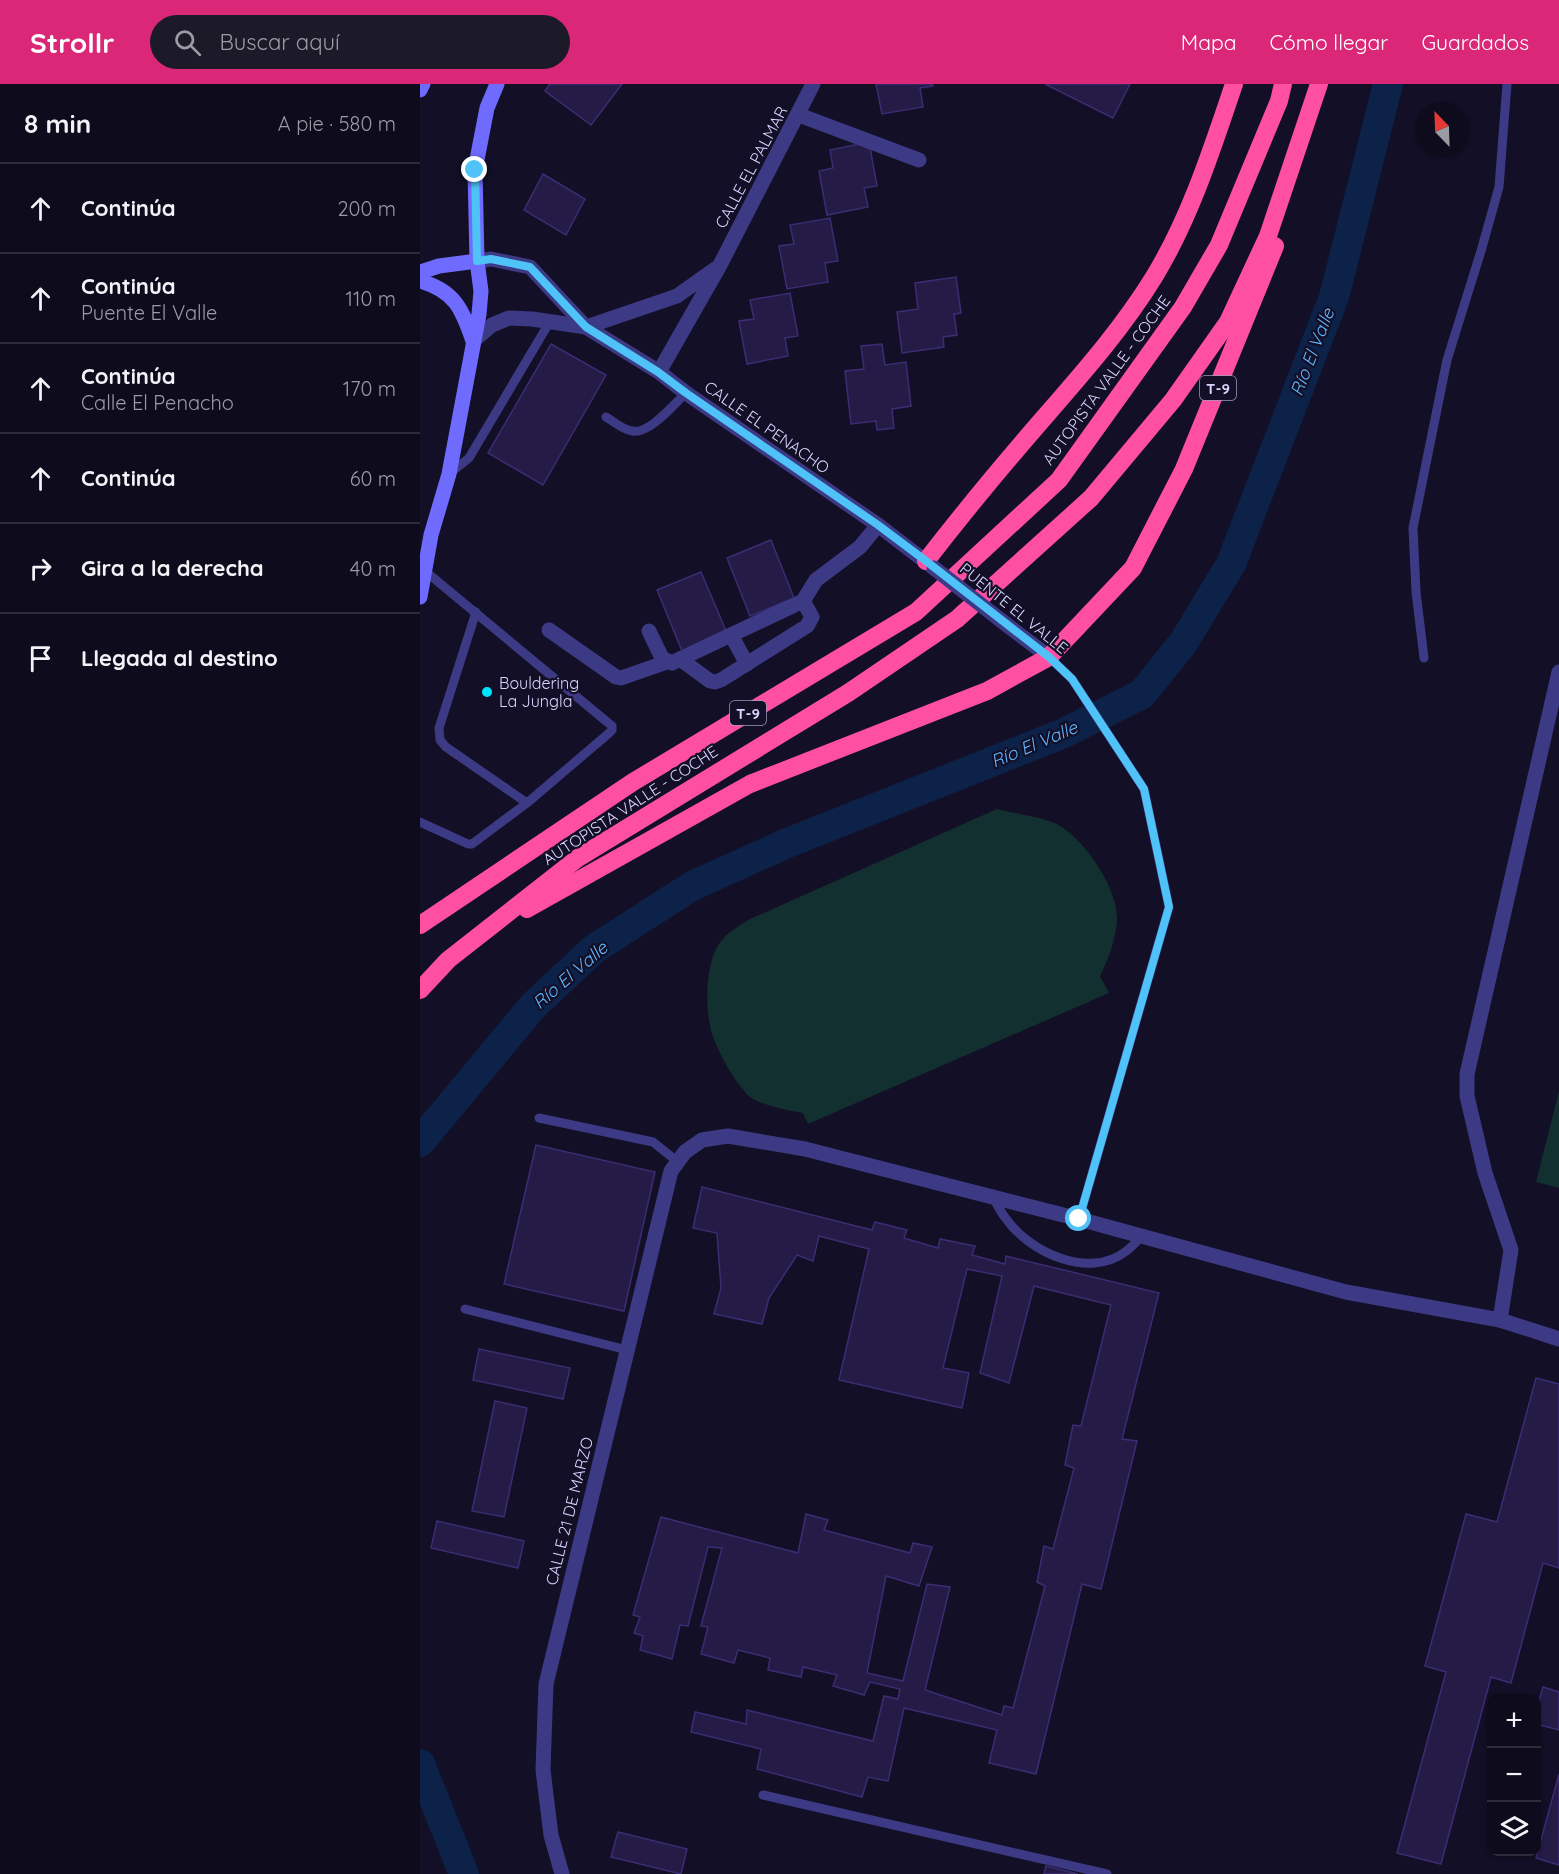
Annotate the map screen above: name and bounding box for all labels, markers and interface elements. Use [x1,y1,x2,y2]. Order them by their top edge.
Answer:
search box [150,15,570,69]
text: Strollr [30,25,114,60]
icon: search [171,26,204,59]
text: Buscar aquí [219,28,340,56]
text: Mapa [1181,29,1236,55]
text: Cómo llegar [1269,29,1388,55]
text: Guardados [1421,29,1529,55]
north arrow [1415,102,1469,156]
street label: CALLE EL PALMAR [710,103,792,231]
text: 8 min [24,107,91,140]
text: A pie · 580 m [278,111,396,136]
route end [461,156,487,182]
icon: ahead [24,192,57,225]
text: Continúa [81,194,176,222]
text: 200 m [337,196,396,221]
text: Continúa [81,272,176,300]
icon: ahead [24,282,57,315]
text: 110 m [346,286,396,311]
street label: AUTOPISTA VALLE - COCHE [1038,291,1174,469]
text: Puente El Valle [81,300,217,325]
water label: Río El Valle [1285,304,1339,399]
text: Continúa [81,362,176,390]
icon: ahead [24,372,57,405]
text: 170 m [343,376,396,401]
street label: CALLE EL PENACHO [701,376,833,478]
road number: T-9 [1200,376,1236,400]
text: Calle El Penacho [81,390,234,415]
icon: ahead [24,462,57,495]
text: Continúa [81,464,176,492]
text: 60 m [350,466,396,491]
icon: right [24,552,57,585]
text: Gira a la derecha [81,554,264,582]
text: 40 m [350,556,396,581]
street label: PUENTE EL VALLE [956,558,1072,658]
icon: arrive [24,642,57,675]
text: Llegada al destino [81,644,278,672]
place label: Bouldering La Jungla [499,673,579,711]
marker: Bouldering La Jungla [480,685,494,699]
road number: T-9 [730,701,766,725]
water label: Río El Valle [987,715,1082,773]
street label: AUTOPISTA VALLE - COCHE [539,741,721,869]
water label: Río El Valle [528,936,613,1014]
route start [1065,1205,1091,1231]
street label: CALLE 21 DE MARZO [541,1435,597,1587]
map controls [1487,1694,1541,1856]
button: + [1487,1694,1541,1748]
button: − [1487,1748,1541,1802]
button: layers [1487,1802,1541,1856]

